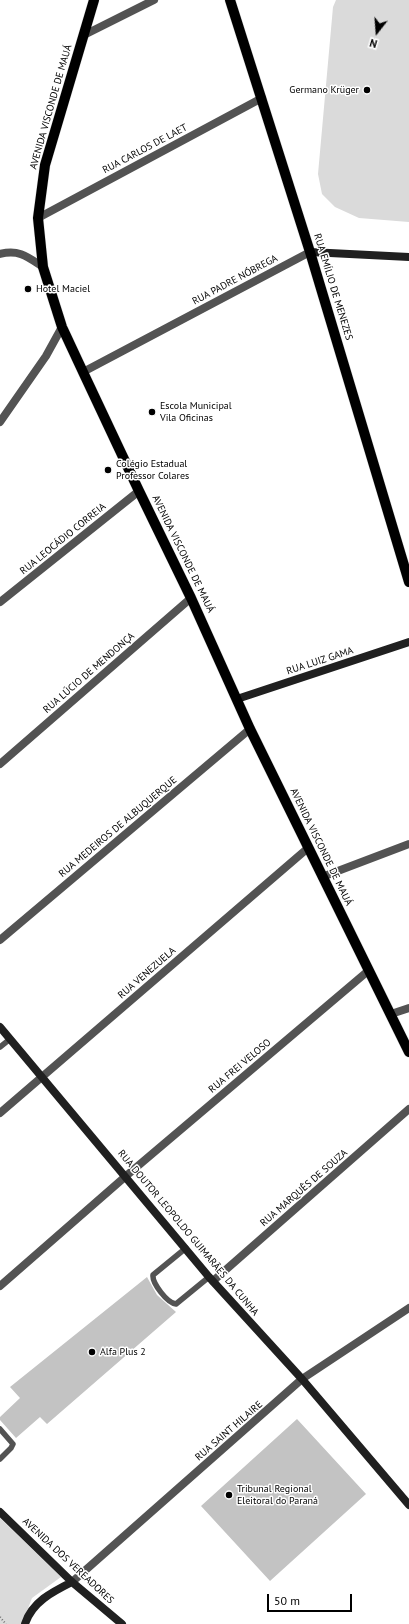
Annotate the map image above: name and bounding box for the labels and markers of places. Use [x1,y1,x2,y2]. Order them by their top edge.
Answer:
place label: Germano Krüger [289,84,359,96]
marker: Germano Krüger [362,85,372,95]
place label: Hotel Maciel [36,283,90,295]
marker: Hotel Maciel [23,284,33,294]
place label: Escola Municipal Vila Oficinas [160,400,232,424]
marker: Escola Municipal Vila Oficinas [147,407,157,417]
place label: Colégio Estadual Professor Colares [116,458,189,482]
marker: Colégio Estadual Professor Colares [103,465,113,475]
place label: Alfa Plus 2 [100,1346,146,1358]
marker: Alfa Plus 2 [87,1347,97,1357]
place label: Tribunal Regional Eleitoral do Paraná [237,1483,318,1506]
marker: Tribunal Regional Eleitoral do Paraná [224,1490,234,1500]

